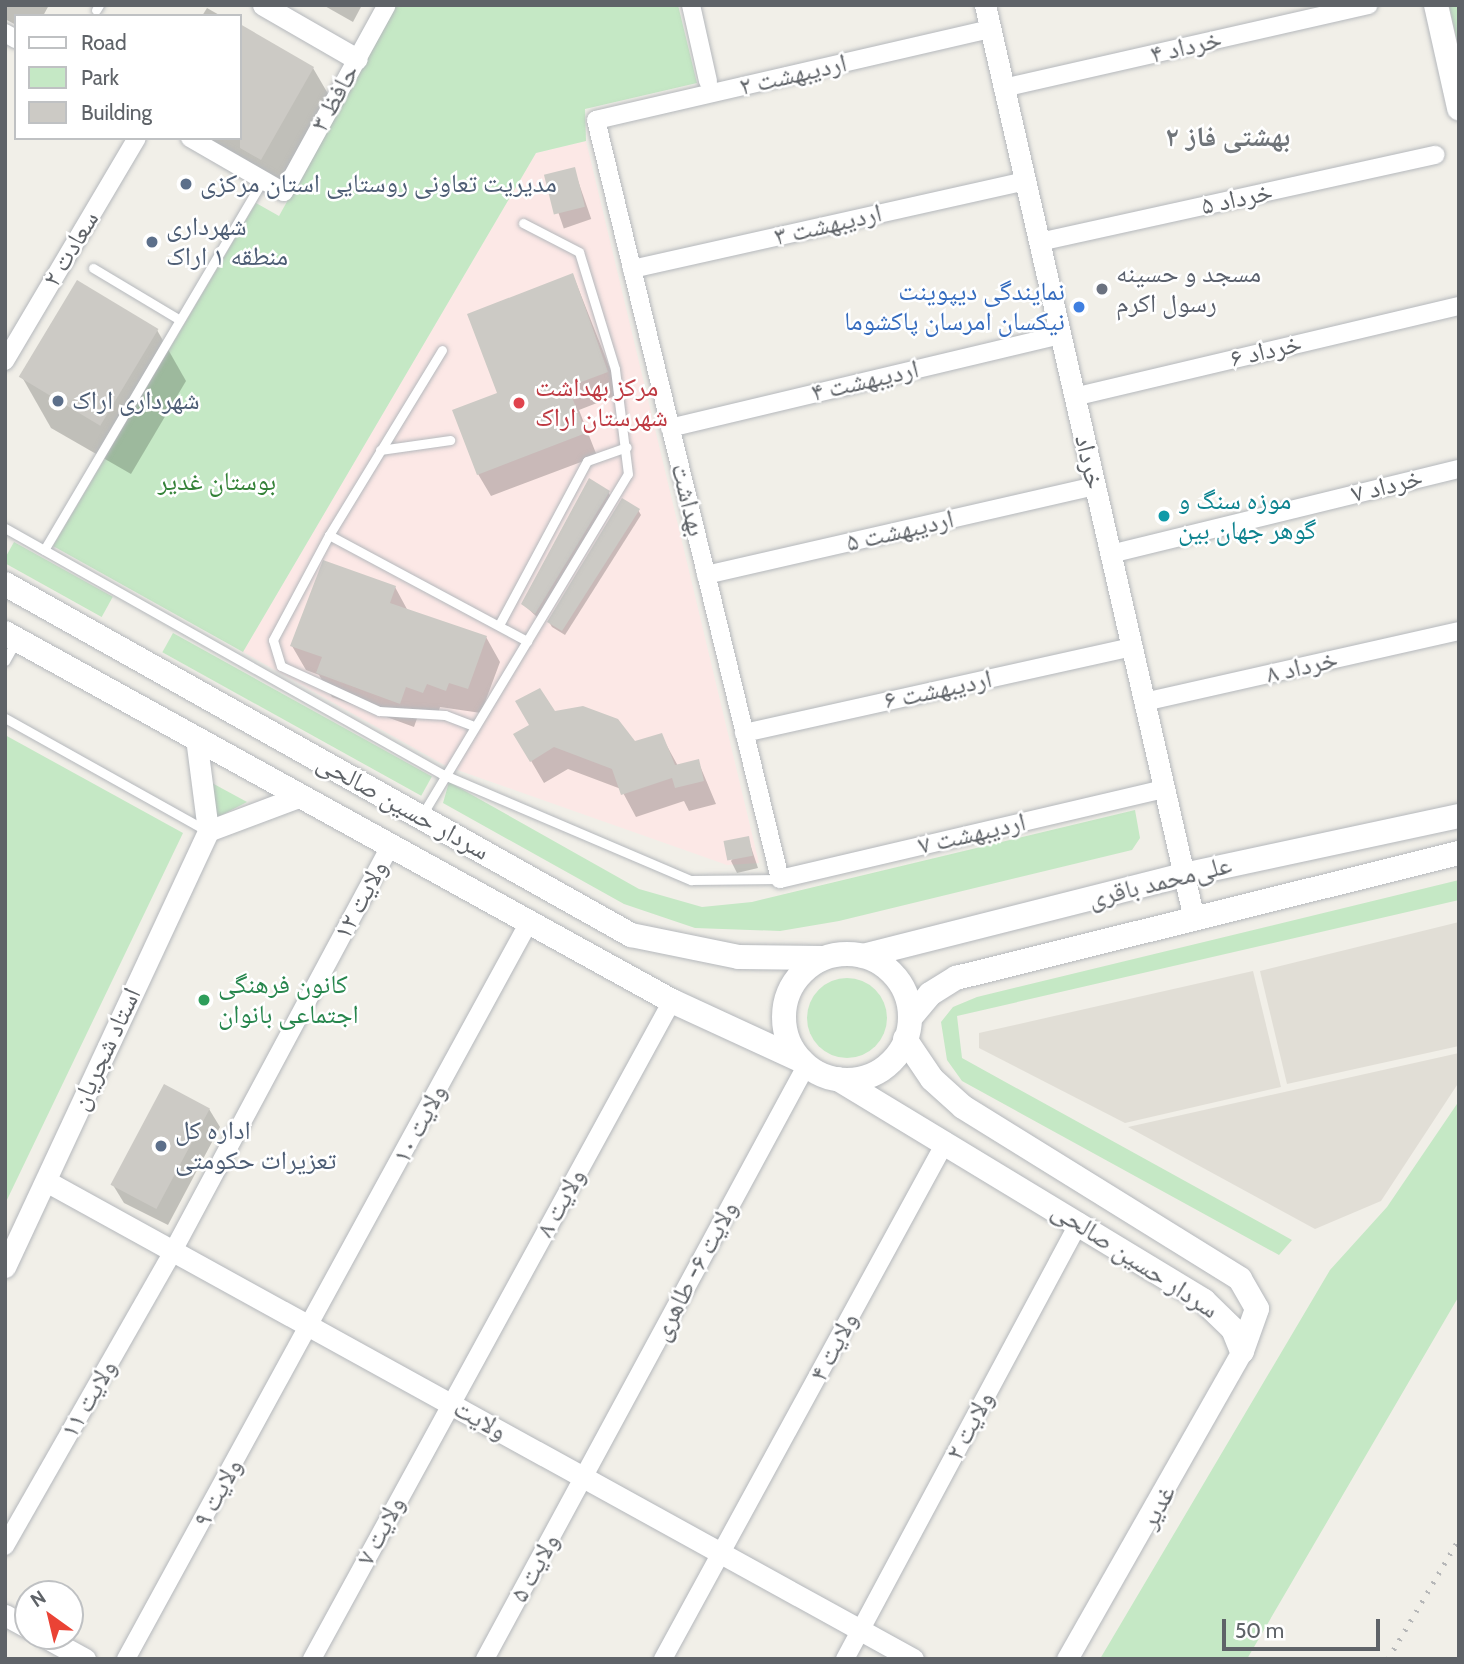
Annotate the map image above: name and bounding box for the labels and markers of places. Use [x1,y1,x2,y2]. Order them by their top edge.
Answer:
place label: مدیریت تعاونی روستایی استان مرکزی [200,168,557,200]
marker: مدیریت تعاونی روستایی استان مرکزی [178,176,194,192]
place label: شهرداری منطقه ۱ اراک [166,211,288,272]
marker: شهرداری منطقه ۱ اراک [144,234,160,250]
place label: مسجد و حسینه رسول اکرم [1116,258,1261,320]
place label: نمایندگی دیپوینت نیکسان امرسان پاکشوما [844,276,1065,338]
marker: مسجد و حسینه رسول اکرم [1094,281,1110,297]
marker: نمایندگی دیپوینت نیکسان امرسان پاکشوما [1071,299,1087,315]
place label: مرکز بهداشت شهرستان اراک [535,372,668,434]
place label: شهرداری اراک [72,385,200,417]
marker: شهرداری اراک [50,393,66,409]
marker: مرکز بهداشت شهرستان اراک [509,393,529,413]
place label: موزه سنگ و گوهر جهان بین [1178,485,1316,546]
marker: موزه سنگ و گوهر جهان بین [1156,508,1172,524]
place label: کانون فرهنگی اجتماعی بانوان [218,969,359,1030]
marker: کانون فرهنگی اجتماعی بانوان [196,992,212,1008]
place label: اداره کل تعزیرات حکومتی [175,1115,336,1176]
marker: اداره کل تعزیرات حکومتی [153,1138,169,1154]

